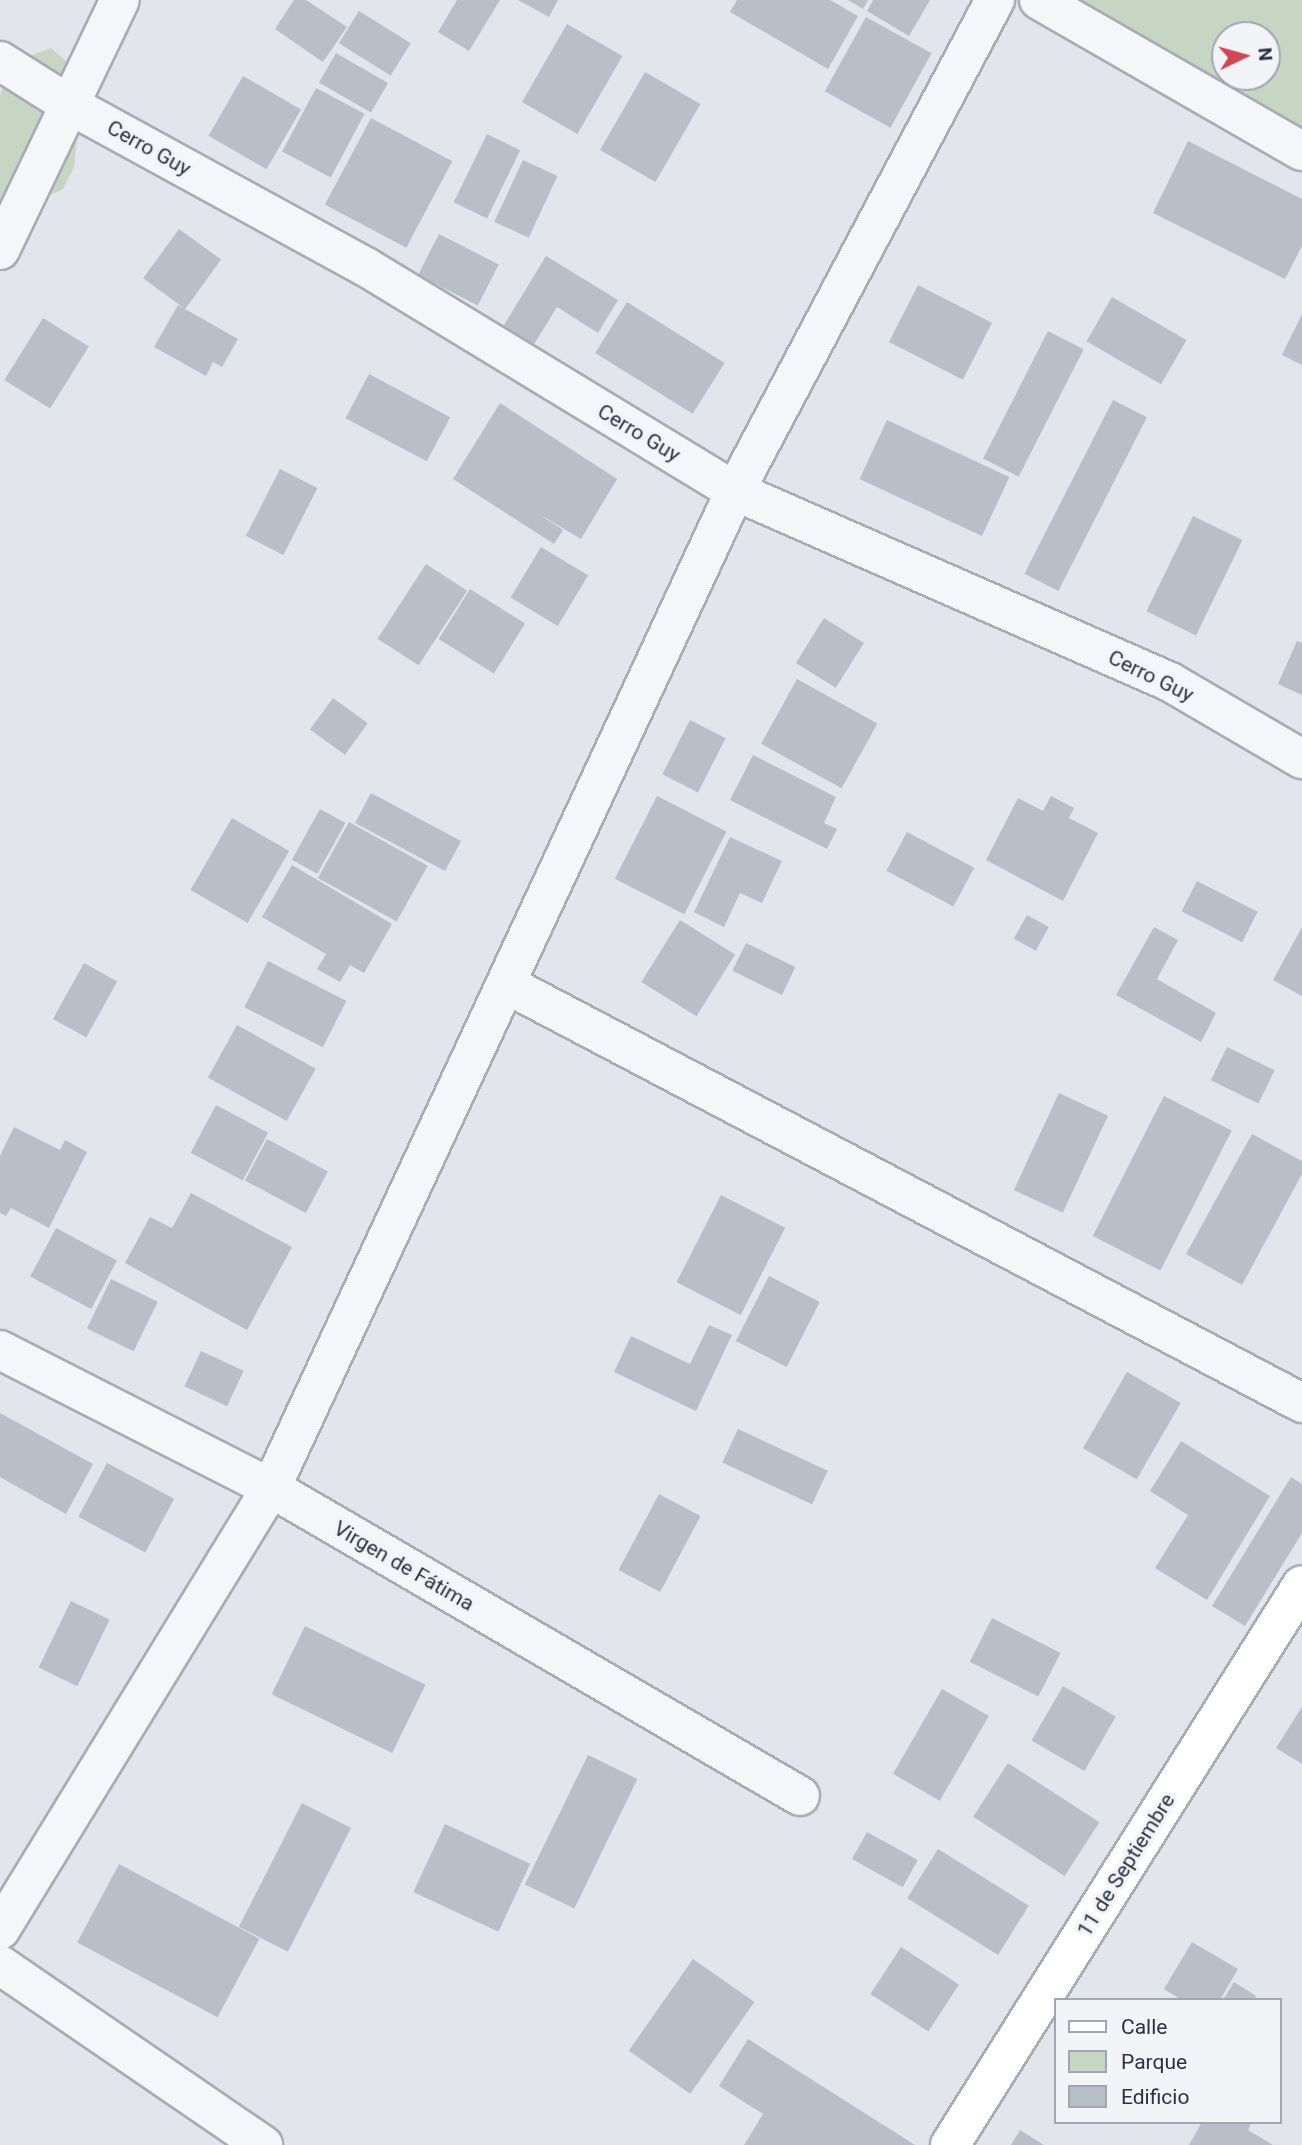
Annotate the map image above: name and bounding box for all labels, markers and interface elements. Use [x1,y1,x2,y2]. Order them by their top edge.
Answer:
north arrow [1211,21,1281,91]
text: N [1253,47,1277,62]
street label: Cerro Guy [103,115,195,181]
street label: Cerro Guy [593,399,685,467]
street label: Cerro Guy [1104,645,1198,707]
street label: Virgen de Fátima [329,1516,479,1616]
street label: 11 de Septiembre [1072,1789,1180,1941]
legend [1054,1998,1281,2124]
text: Calle [1121,2015,1167,2039]
text: Parque [1121,2050,1187,2074]
text: Edificio [1121,2085,1189,2109]

